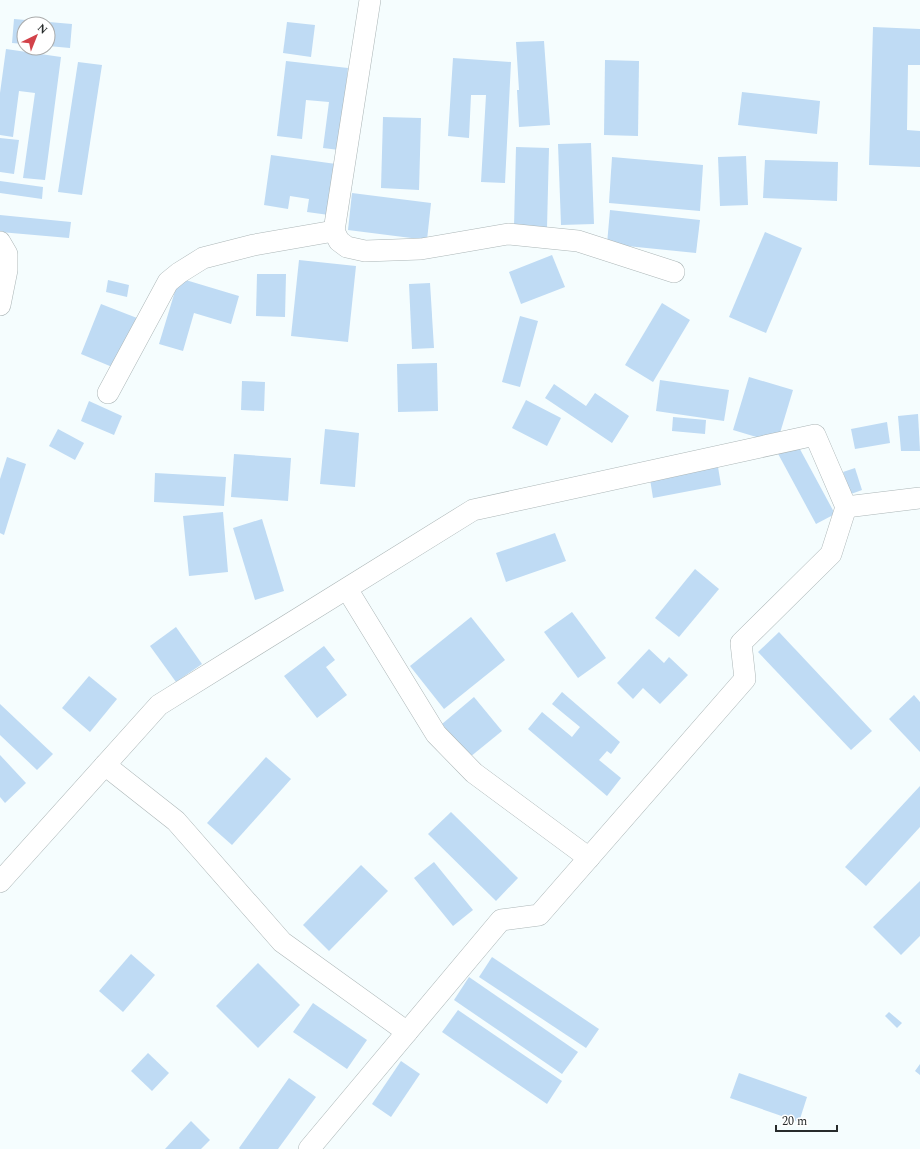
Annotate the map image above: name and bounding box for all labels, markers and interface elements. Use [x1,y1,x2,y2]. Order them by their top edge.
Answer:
north arrow [16,16,56,56]
text: N [33,20,52,38]
scale bar [776,1107,837,1133]
text: 20 m [782,1112,807,1131]

